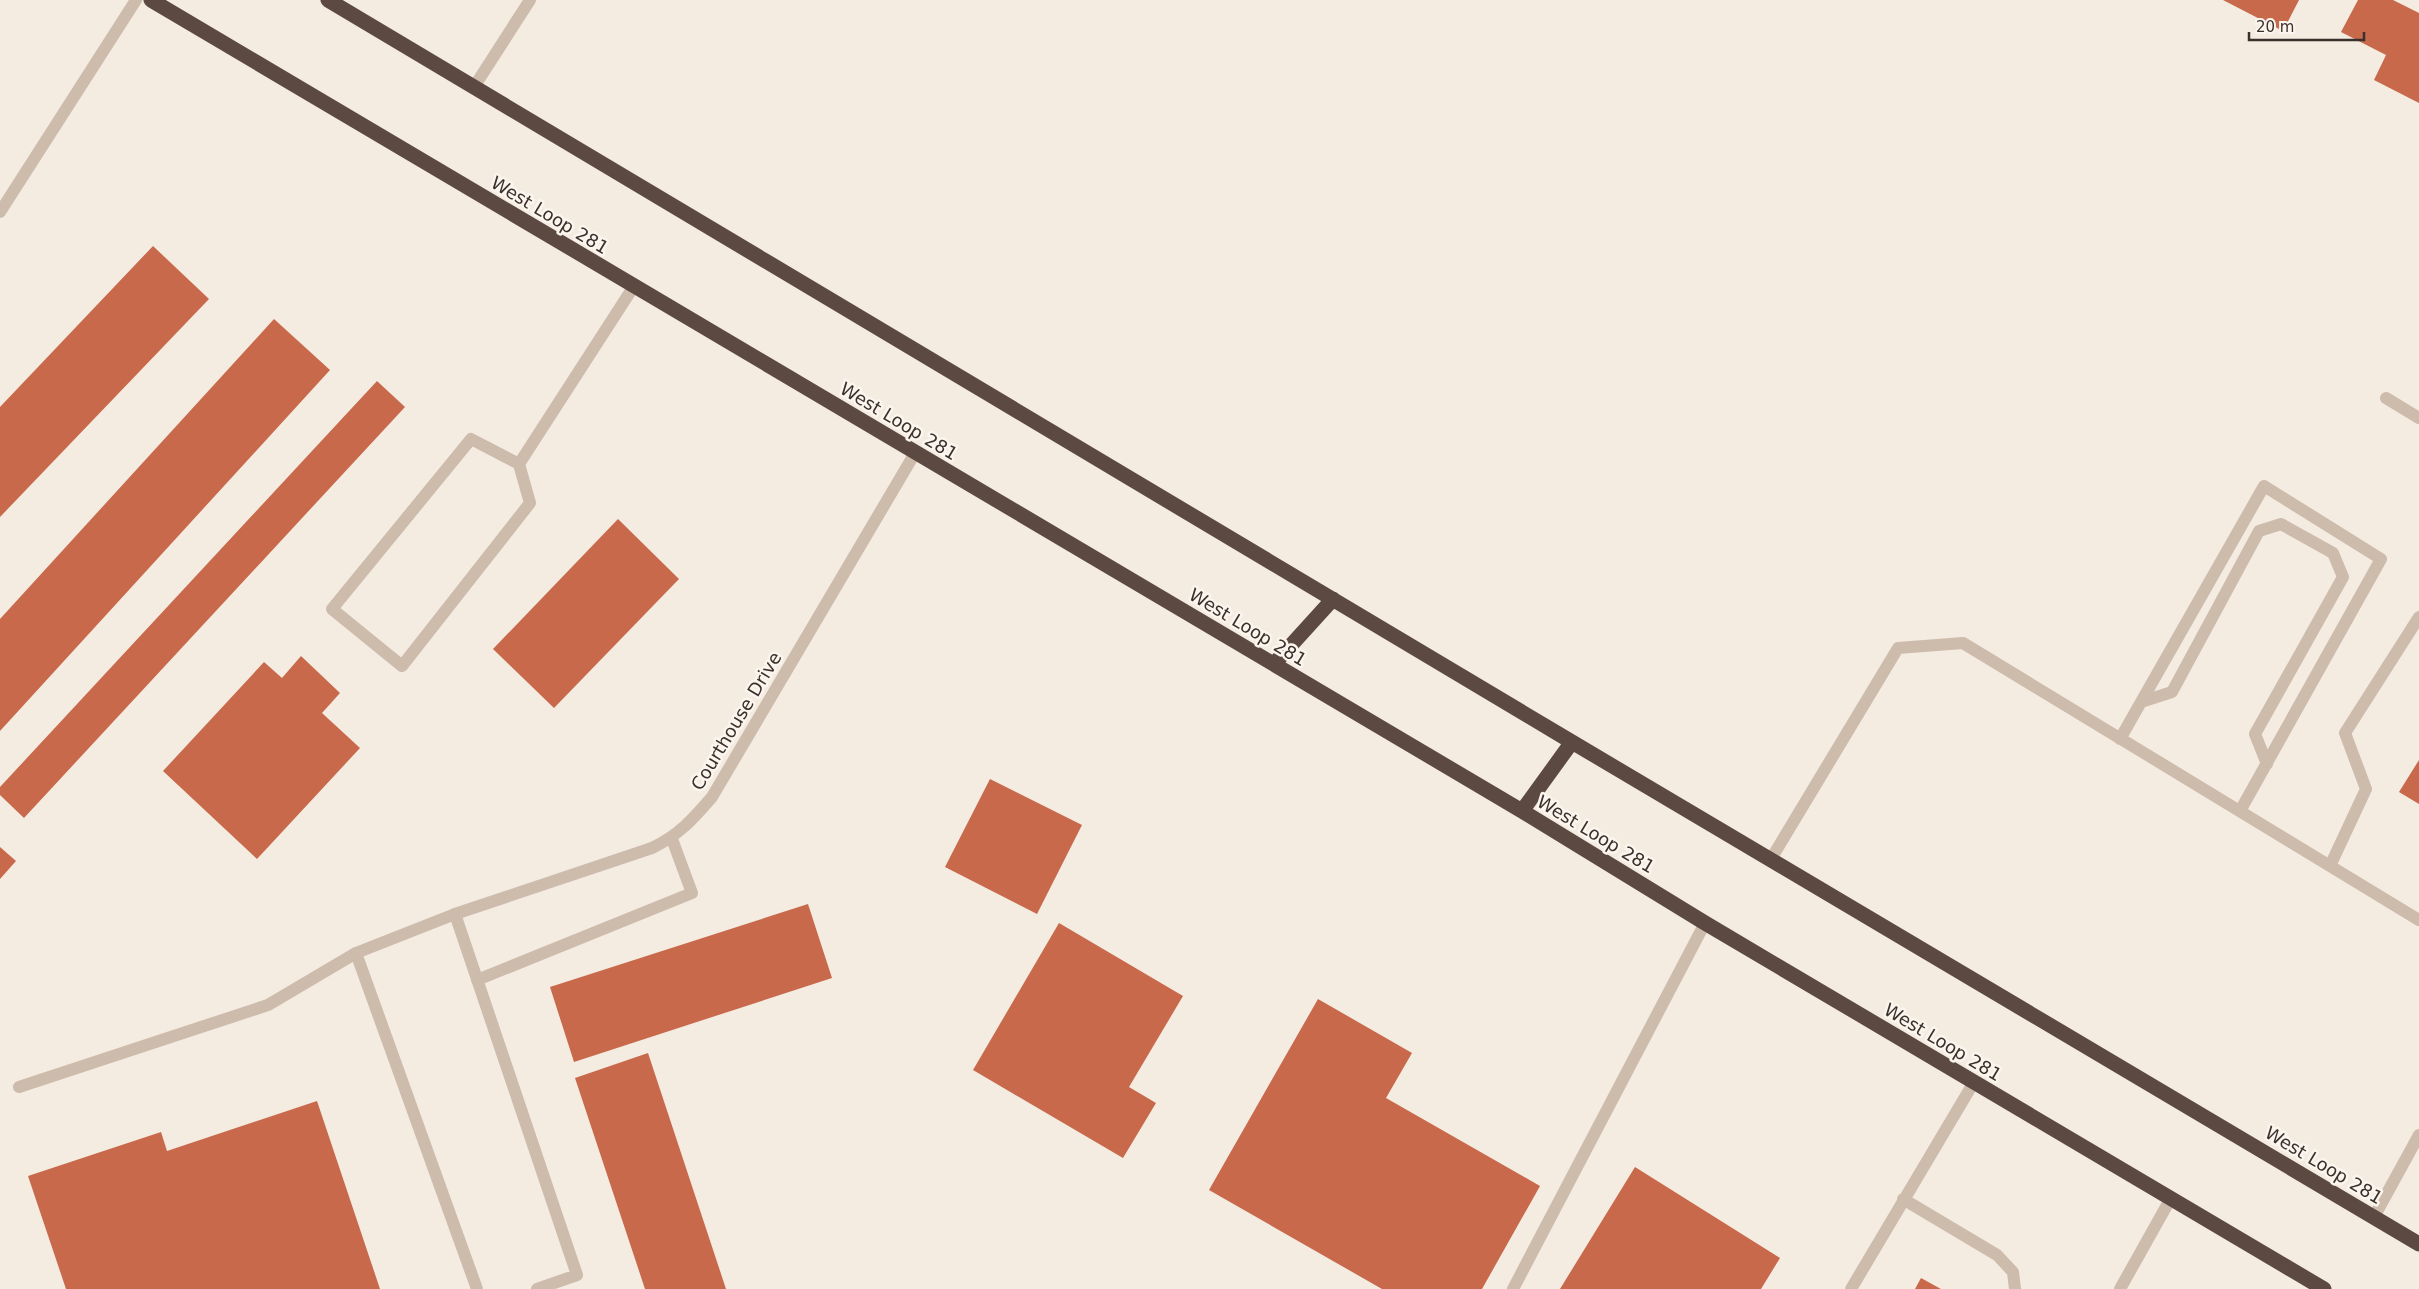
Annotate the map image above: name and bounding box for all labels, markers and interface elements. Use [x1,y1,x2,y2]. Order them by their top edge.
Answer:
scale bar [2249,10,2364,42]
text: 20 m [2256,18,2294,36]
street label: West Loop 281 [487,172,613,258]
street label: West Loop 281 [836,378,962,464]
street label: West Loop 281 [1185,584,1311,670]
street label: Courthouse Drive [686,648,786,794]
street label: West Loop 281 [1533,791,1659,877]
street label: West Loop 281 [1880,999,2006,1085]
street label: West Loop 281 [2261,1122,2387,1208]

